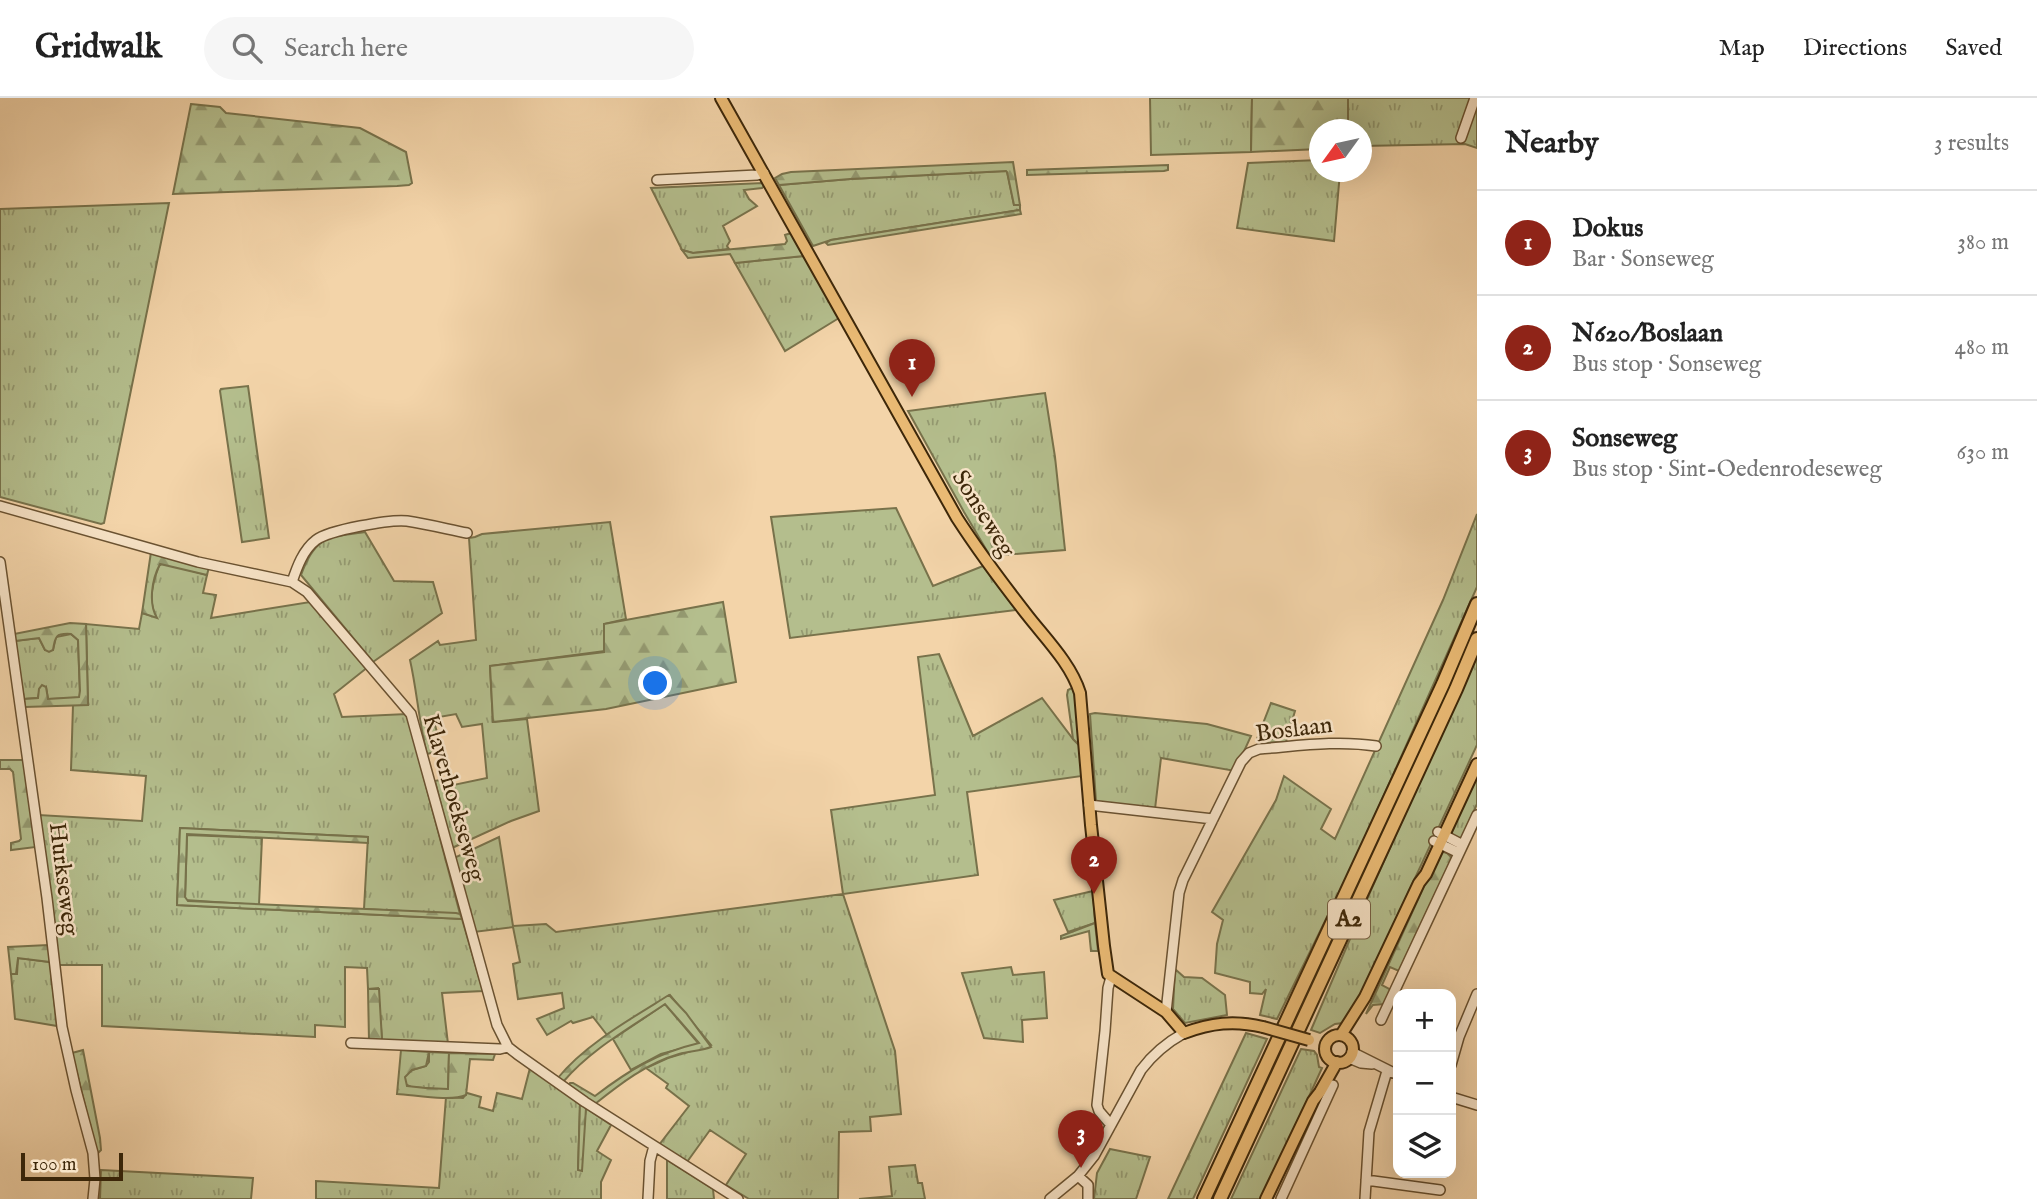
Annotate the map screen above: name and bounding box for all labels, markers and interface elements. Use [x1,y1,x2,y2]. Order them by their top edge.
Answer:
search box [204,17,694,80]
text: Gridwalk [35,27,162,69]
icon: search [228,29,266,67]
text: Search here [284,32,408,65]
text: Map [1719,33,1765,64]
text: Directions [1803,33,1907,64]
text: Saved [1945,33,2002,64]
north arrow [1309,119,1372,182]
text: Nearby [1505,125,1598,163]
text: 3 results [1934,129,2009,158]
text: Dokus [1572,212,1643,245]
text: 1 [1524,228,1532,257]
text: 380 m [1957,228,2009,257]
text: Bar · Sonseweg [1572,245,1714,274]
text: N620/Boslaan [1572,317,1723,350]
text: 2 [1523,333,1533,362]
text: 480 m [1955,333,2009,362]
pin: 1 [889,339,935,397]
text: Bus stop · Sonseweg [1572,350,1761,379]
text: Sonseweg [1572,422,1677,455]
text: 3 [1524,438,1532,467]
text: 630 m [1957,438,2009,467]
text: Bus stop · Sint-Oedenrodeseweg [1572,455,1882,484]
street label: Sonseweg [944,465,1022,564]
your location [638,666,672,700]
street label: Boslaan [1254,710,1334,750]
street label: Klaverhoekseweg [414,711,492,886]
street label: Hurkseweg [41,821,85,938]
pin: 2 [1071,836,1117,894]
road number: A2 [1328,900,1370,939]
map controls [1393,989,1456,1178]
button: + [1393,989,1456,1052]
button: − [1393,1052,1456,1115]
pin: 3 [1058,1110,1104,1168]
button: layers [1393,1115,1456,1178]
scale bar [21,1150,122,1182]
text: 100 m [32,1153,76,1177]

